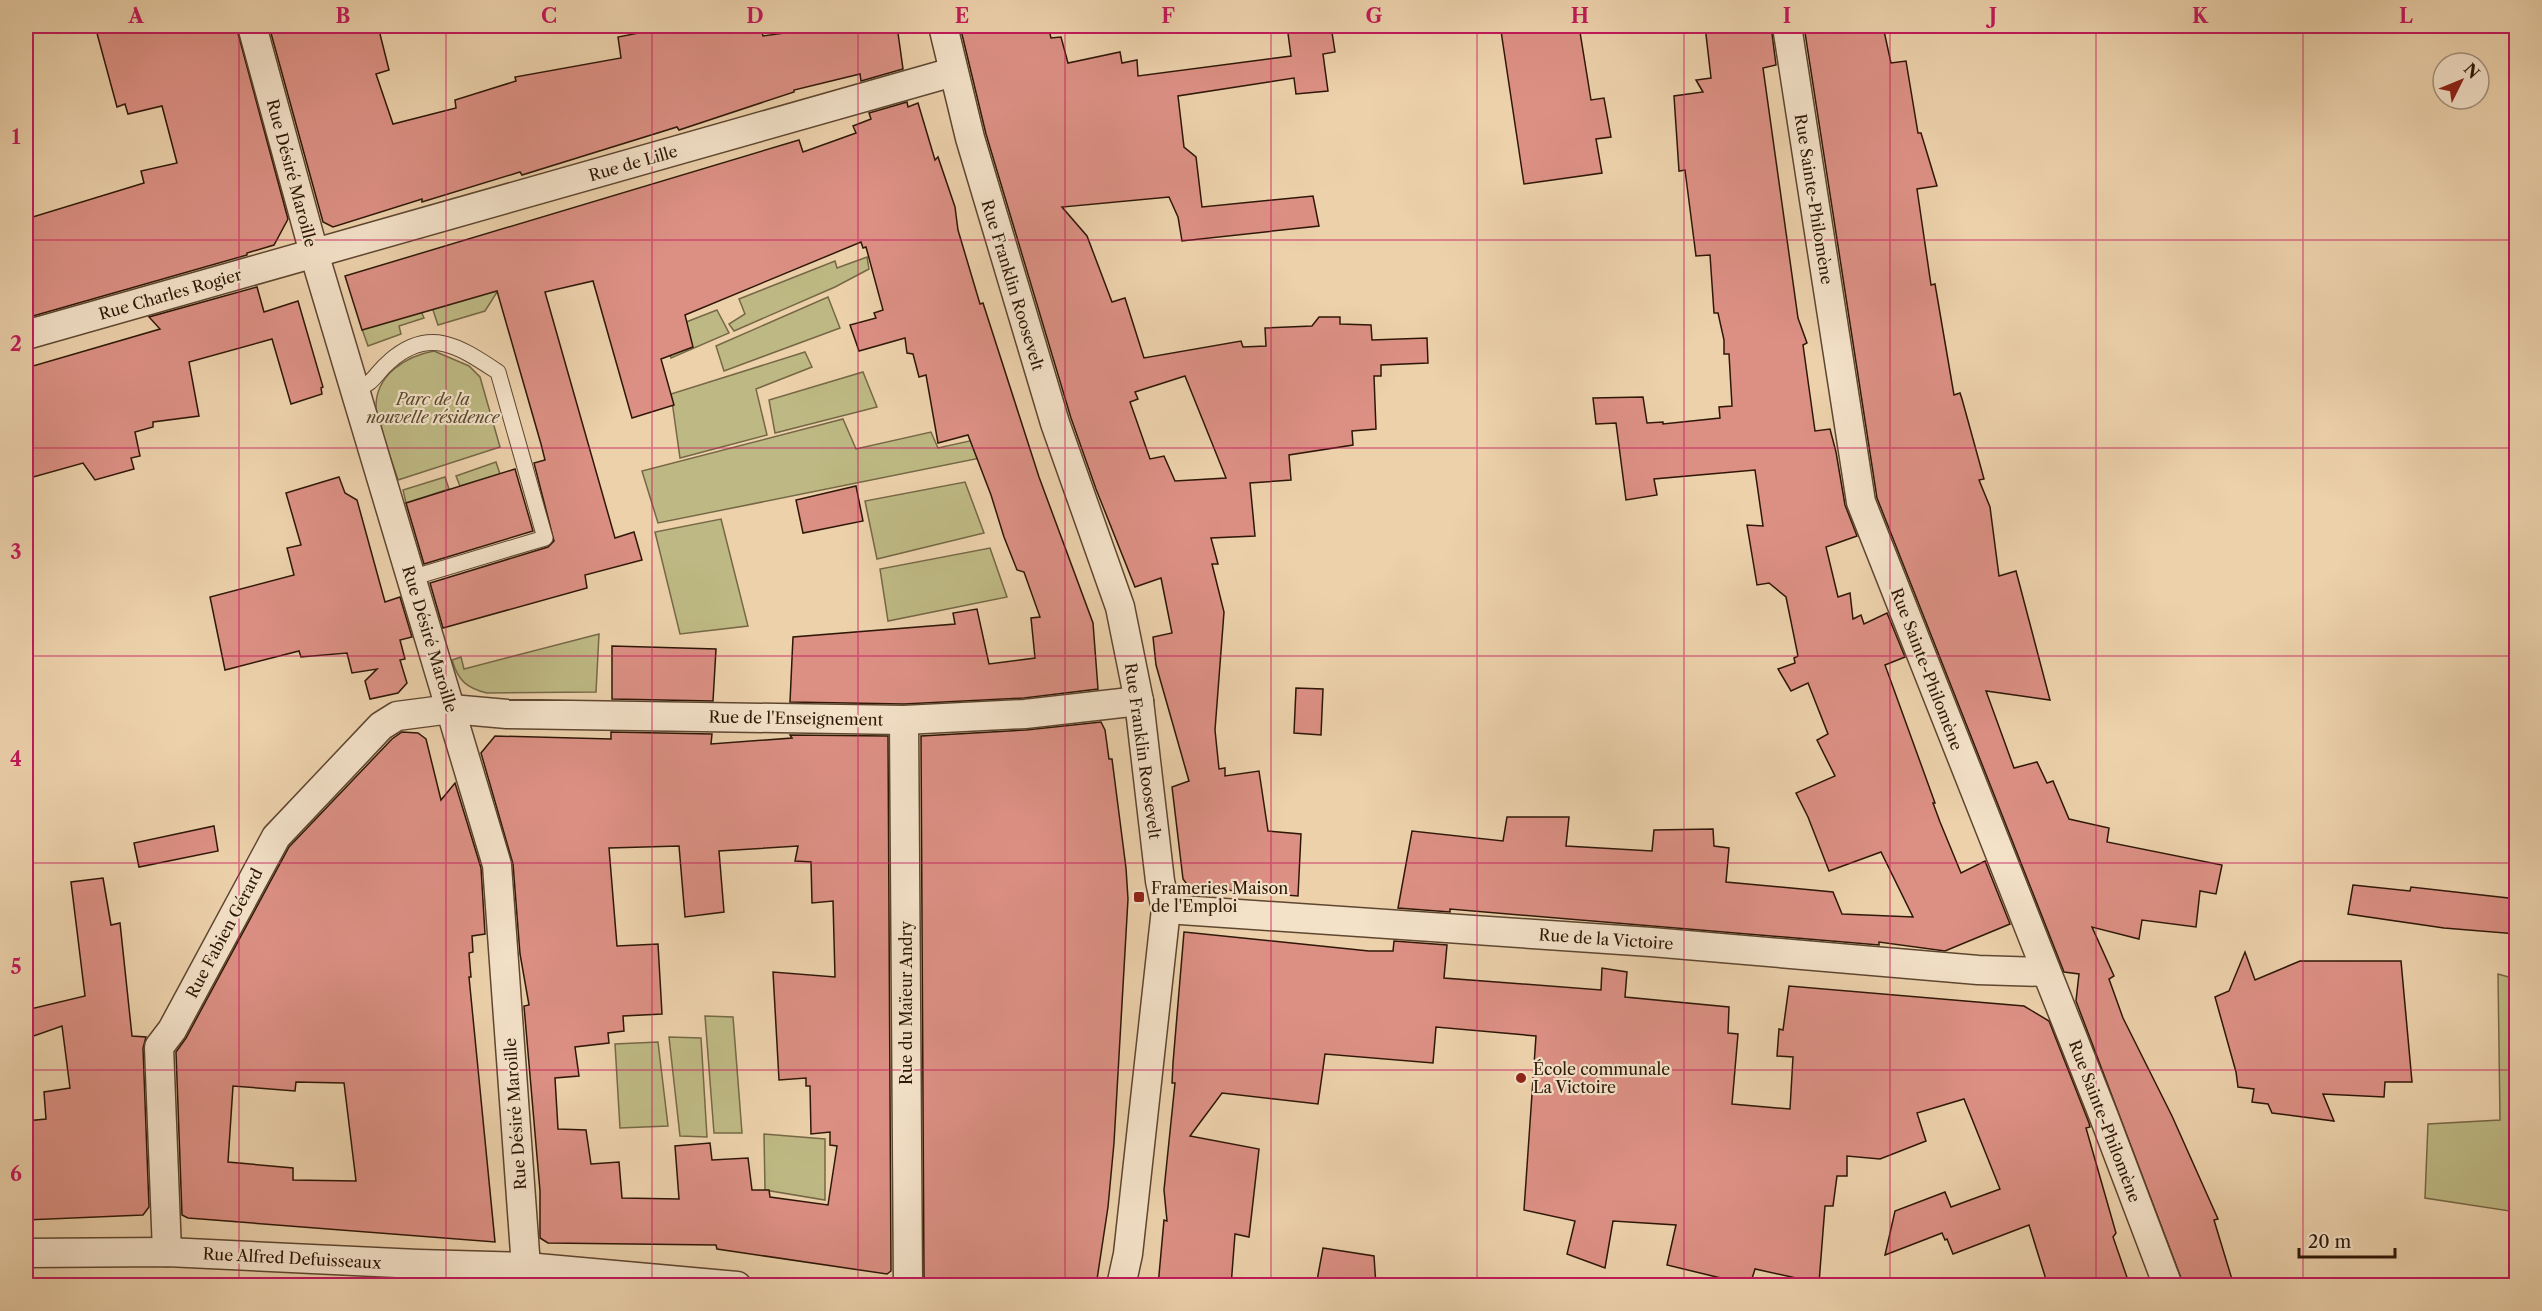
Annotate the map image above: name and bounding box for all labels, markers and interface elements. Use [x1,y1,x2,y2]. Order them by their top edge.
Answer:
text: A [127,4,144,28]
text: B [336,4,351,28]
text: C [541,4,557,28]
text: D [746,4,764,28]
text: E [955,4,969,28]
text: F [1161,4,1175,28]
text: G [1366,4,1383,28]
text: H [1571,4,1589,28]
text: I [1783,4,1791,28]
text: J [1985,4,1997,28]
text: K [2192,4,2209,28]
text: L [2399,4,2413,28]
north arrow [2431,51,2491,111]
text: N [2460,59,2484,83]
street label: Rue Désiré Maroille [263,97,321,249]
street label: Rue Sainte-Philomène [1791,112,1837,286]
text: 1 [12,125,21,149]
street label: Rue de Lille [586,141,680,185]
street label: Rue Franklin Roosevelt [977,197,1049,373]
street label: Rue Charles Rogier [96,264,244,324]
text: 2 [10,332,22,356]
park label: Parc de la nouvelle résidence [366,389,501,427]
text: 3 [10,540,22,564]
street label: Rue Désiré Maroille [398,563,462,715]
street label: Rue Sainte-Philomène [1887,585,1967,753]
street label: Rue Franklin Roosevelt [1121,662,1165,841]
street label: Rue de l'Enseignement [708,706,884,730]
text: 4 [10,747,22,771]
street label: Rue Fabien Gérard [181,864,267,1001]
place label: Frameries Maison de l'Emploi [1151,878,1288,916]
marker: Frameries Maison de l'Emploi [1132,890,1146,904]
street label: Rue du Maïeur Andry [896,920,916,1085]
street label: Rue de la Victoire [1538,924,1674,954]
text: 5 [10,955,22,979]
street label: Rue Désiré Maroille [500,1037,530,1191]
street label: Rue Sainte-Philomène [2065,1037,2145,1205]
place label: École communale La Victoire [1533,1059,1670,1097]
marker: École communale La Victoire [1514,1071,1528,1085]
text: 6 [10,1162,22,1186]
scale bar [2299,1221,2395,1259]
text: 20 m [2308,1231,2352,1253]
street label: Rue Alfred Defuisseaux [202,1243,382,1273]

